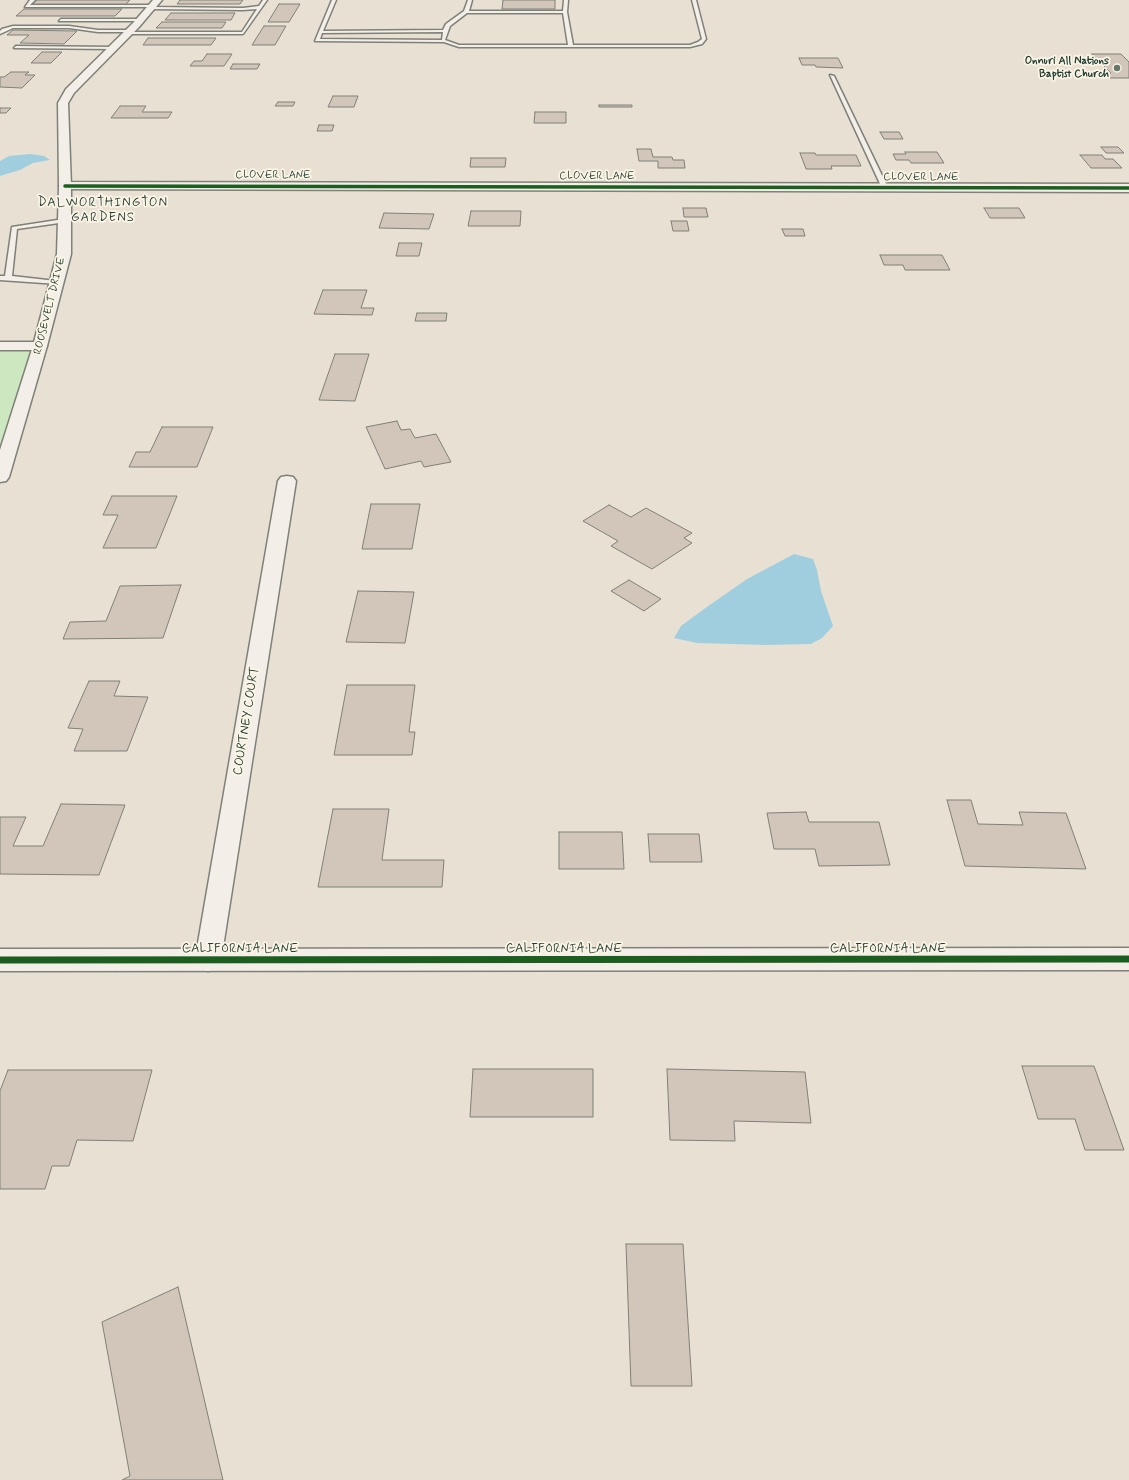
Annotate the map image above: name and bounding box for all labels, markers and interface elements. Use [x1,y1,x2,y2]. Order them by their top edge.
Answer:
place label: Onnuri All Nations Baptist Church [1025,55,1109,81]
marker: Onnuri All Nations Baptist Church [1112,63,1122,73]
street label: CLOVER LANE [235,169,311,183]
street label: CLOVER LANE [559,170,635,184]
street label: CLOVER LANE [883,171,959,185]
district label: DALWORTHINGTON GARDENS [39,195,167,226]
street label: ROOSEVELT DRIVE [32,256,68,356]
street label: COURTNEY COURT [231,665,263,777]
street label: CALIFORNIA LANE [182,941,298,957]
street label: CALIFORNIA LANE [506,941,622,957]
street label: CALIFORNIA LANE [830,941,946,957]

